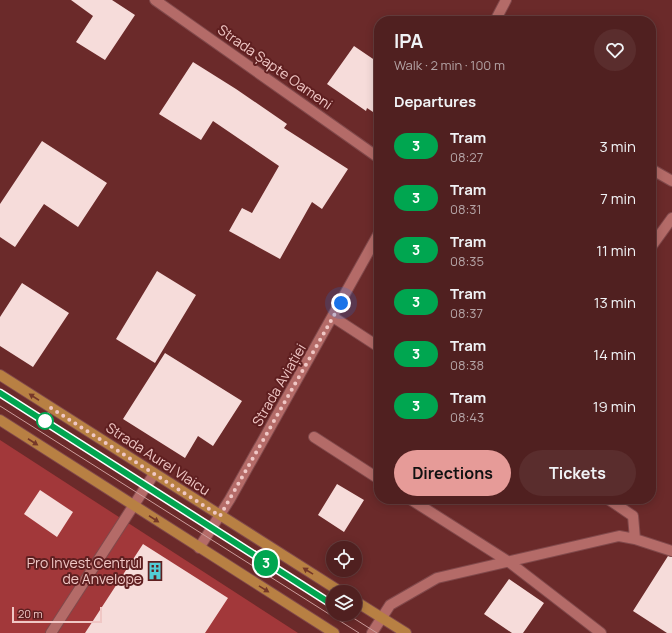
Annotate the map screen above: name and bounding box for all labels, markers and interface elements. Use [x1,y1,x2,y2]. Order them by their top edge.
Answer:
street label: Strada Șapte Oameni [214,20,336,113]
text: IPA [394,28,423,54]
button: heart [594,29,636,71]
text: Walk · 2 min · 100 m [394,56,505,74]
text: Departures [394,91,476,112]
text: Tram [450,127,486,148]
text: 3 [412,136,420,155]
text: 3 min [600,136,636,157]
text: 08:27 [450,148,483,166]
text: Tram [450,179,486,200]
text: 3 [412,188,420,207]
text: 7 min [600,188,636,209]
text: 08:31 [450,200,482,218]
text: Tram [450,231,486,252]
text: 3 [412,240,420,259]
text: 11 min [596,240,636,261]
text: 08:35 [450,252,484,270]
text: Tram [450,283,486,304]
text: 3 [412,292,420,311]
text: 13 min [594,292,636,313]
your location [331,293,351,313]
text: 08:37 [450,304,483,322]
text: Tram [450,335,486,356]
street label: Strada Aviației [247,340,310,430]
text: 3 [412,344,420,363]
text: 14 min [593,344,636,365]
text: 08:38 [450,356,484,374]
text: Tram [450,387,486,408]
one-way arrow [29,393,39,401]
text: 3 [412,396,420,415]
text: 19 min [593,396,636,417]
text: 08:43 [450,408,484,426]
unlabelled marker [36,412,54,430]
street label: Strada Aurel Vlaicu [103,418,214,499]
one-way arrow [27,438,39,445]
button: Directions [394,450,511,496]
button: Tickets [519,450,636,496]
one-way arrow [148,516,160,523]
map controls [326,541,362,621]
button: locate [326,541,362,577]
line badge: 3 [253,550,279,576]
place label: Pro Invest Centrul de Anvelope [27,553,142,588]
text: 3 [262,553,270,572]
building icon: Pro Invest Centrul de Anvelope [145,561,165,581]
one-way arrow [302,568,314,575]
one-way arrow [259,585,269,593]
button: layers [326,585,362,621]
scale bar [12,605,102,624]
text: 20 m [18,606,43,621]

